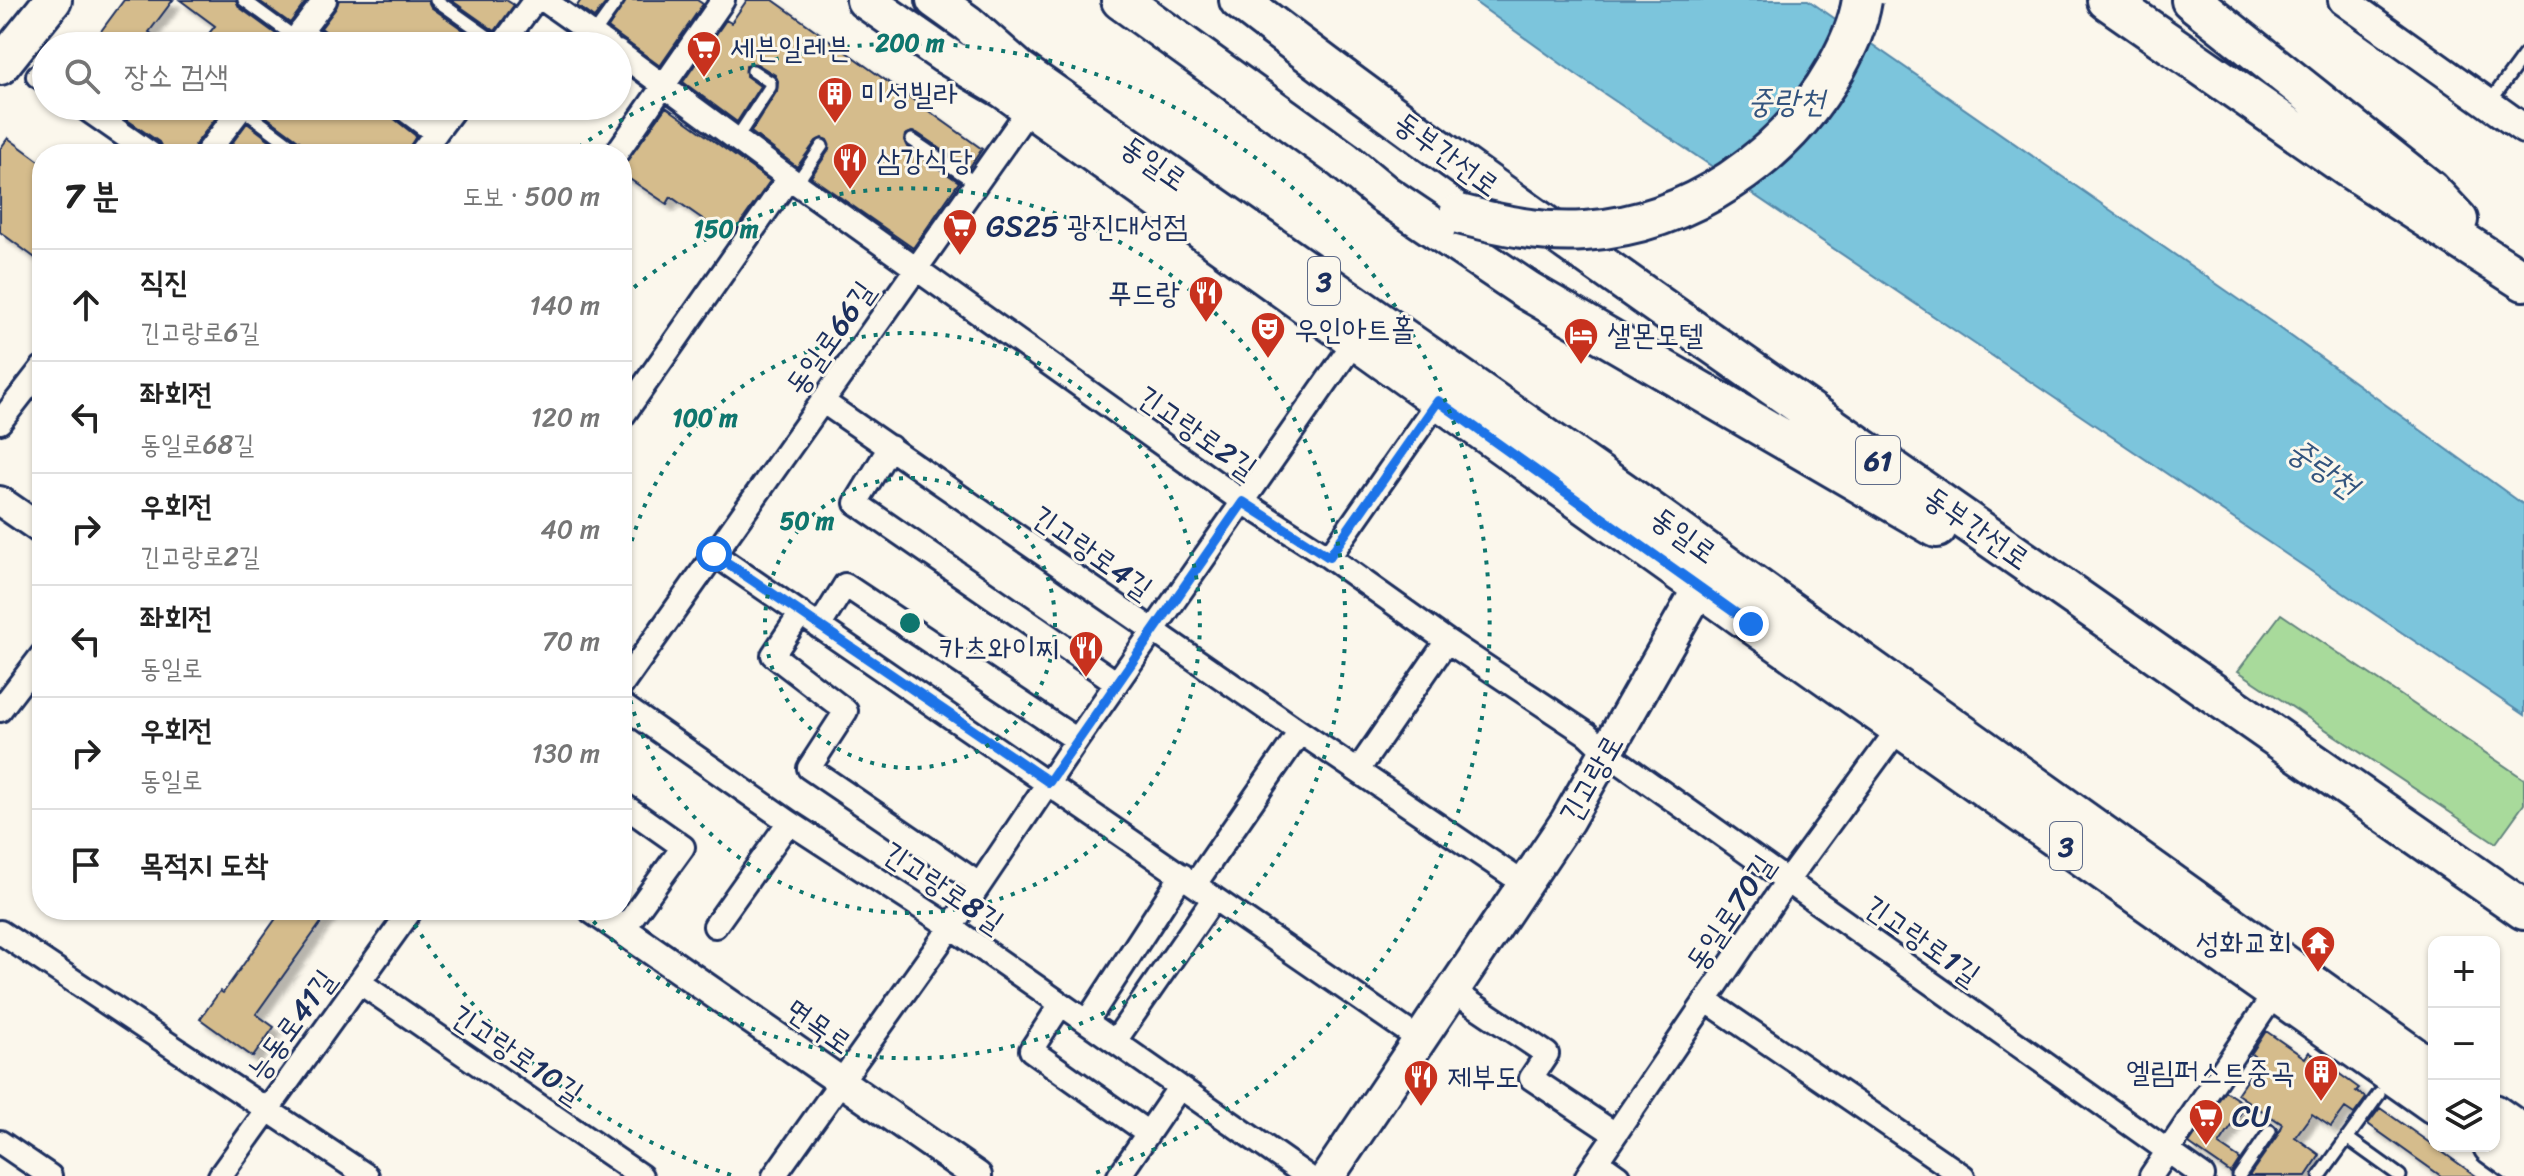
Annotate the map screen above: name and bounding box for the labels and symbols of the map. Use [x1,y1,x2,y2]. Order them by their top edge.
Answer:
place label: 세븐일레븐 [730,21,851,75]
text: 200 m [875,22,945,64]
supermarket icon: 세븐일레븐 [685,29,723,79]
place label: 미성빌라 [861,67,958,121]
water label: 중랑천 [1747,73,1828,130]
building icon: 미성빌라 [816,75,854,125]
street label: 동부간선로 [1382,97,1512,211]
street label: 동일로 [1109,120,1199,206]
place label: 삼강식당 [876,133,973,187]
restaurant icon: 삼강식당 [831,141,869,191]
place label: GS25 광진대성점 [986,199,1188,253]
supermarket icon: GS25 광진대성점 [941,207,979,257]
text: 150 m [694,208,759,250]
road number: 3 [1308,257,1340,305]
place label: 푸드랑 [1108,266,1180,320]
street label: 동일로66길 [770,269,890,407]
restaurant icon: 푸드랑 [1187,274,1225,324]
place label: 우인아트홀 [1294,302,1415,356]
place label: 샐몬모텔 [1607,308,1704,362]
theatre icon: 우인아트홀 [1249,310,1287,360]
hotel icon: 샐몬모텔 [1562,316,1600,366]
street label: 긴고랑로2길 [1125,370,1269,494]
text: 100 m [672,397,738,439]
water label: 중랑천 [2275,422,2374,515]
road number: 61 [1856,436,1900,484]
street label: 동부간선로 [1912,471,2042,585]
street label: 긴고랑로4길 [1019,490,1165,614]
street label: 동일로 [1639,492,1729,578]
text: 50 m [780,500,835,542]
route start [696,536,732,572]
route end [1733,606,1769,642]
centre of rings [896,609,924,637]
place label: 카츠와이찌 [939,621,1060,675]
restaurant icon: 카츠와이찌 [1067,629,1105,679]
street label: 긴고랑로 [1543,724,1639,834]
road number: 3 [2050,822,2082,870]
street label: 긴고랑로8길 [870,826,1016,948]
street label: 동일로70길 [1671,843,1789,983]
street label: 긴고랑로1길 [1852,880,1992,1000]
place label: 성화교회 [2195,916,2292,970]
temple icon: 성화교회 [2299,924,2337,974]
street label: 능동로41길 [231,957,351,1093]
street label: 면목로 [774,983,864,1069]
street label: 긴고랑로10길 [439,989,595,1119]
place label: 엘림퍼스트중곡 [2126,1045,2295,1099]
place label: 제부도 [1447,1050,1519,1104]
building icon: 엘림퍼스트중곡 [2302,1053,2340,1103]
restaurant icon: 제부도 [1402,1058,1440,1108]
place label: CU [2232,1089,2272,1143]
supermarket icon: CU [2187,1097,2225,1147]

